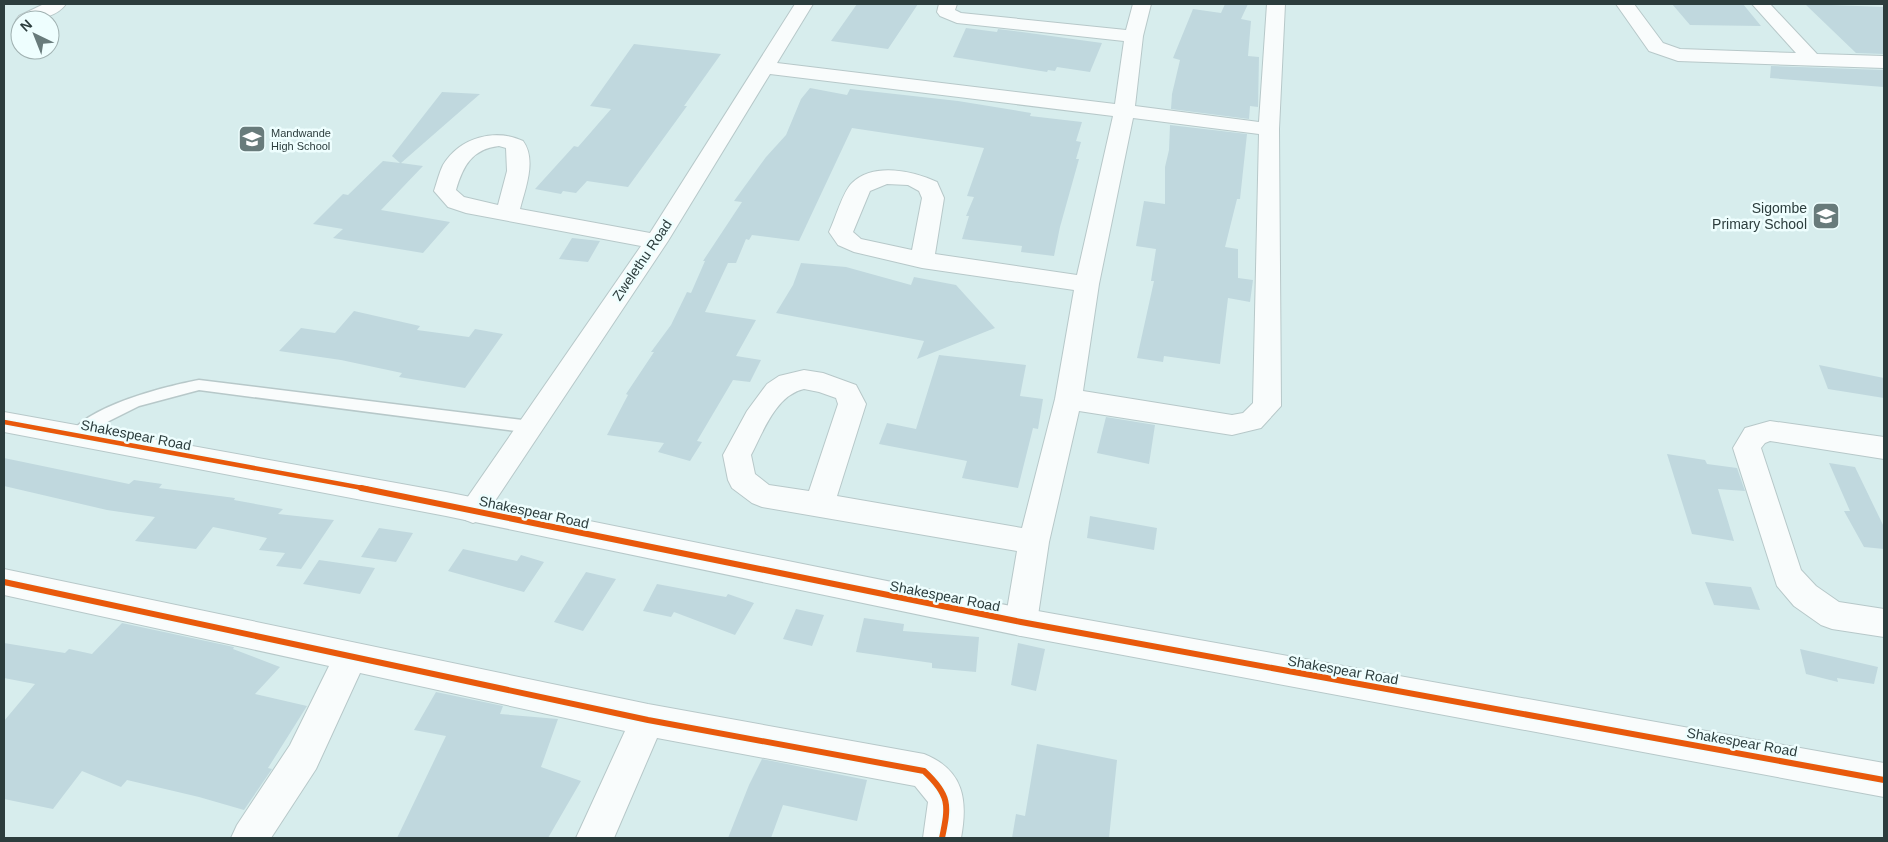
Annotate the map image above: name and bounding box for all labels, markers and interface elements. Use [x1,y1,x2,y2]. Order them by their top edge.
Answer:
north arrow [10,10,60,60]
text: N [17,16,35,35]
school or university icon: Mandwande High School [237,124,267,154]
place label: Mandwande High School [271,127,331,152]
place label: Sigombe Primary School [1712,200,1807,232]
school or university icon: Sigombe Primary School [1811,201,1841,231]
street label: Zwelethu Road [609,216,675,304]
street label: Shakespear Road [79,416,193,454]
street label: Shakespear Road [478,493,590,531]
street label: Shakespear Road [888,577,1002,615]
street label: Shakespear Road [1286,652,1400,688]
street label: Shakespear Road [1685,724,1799,760]

